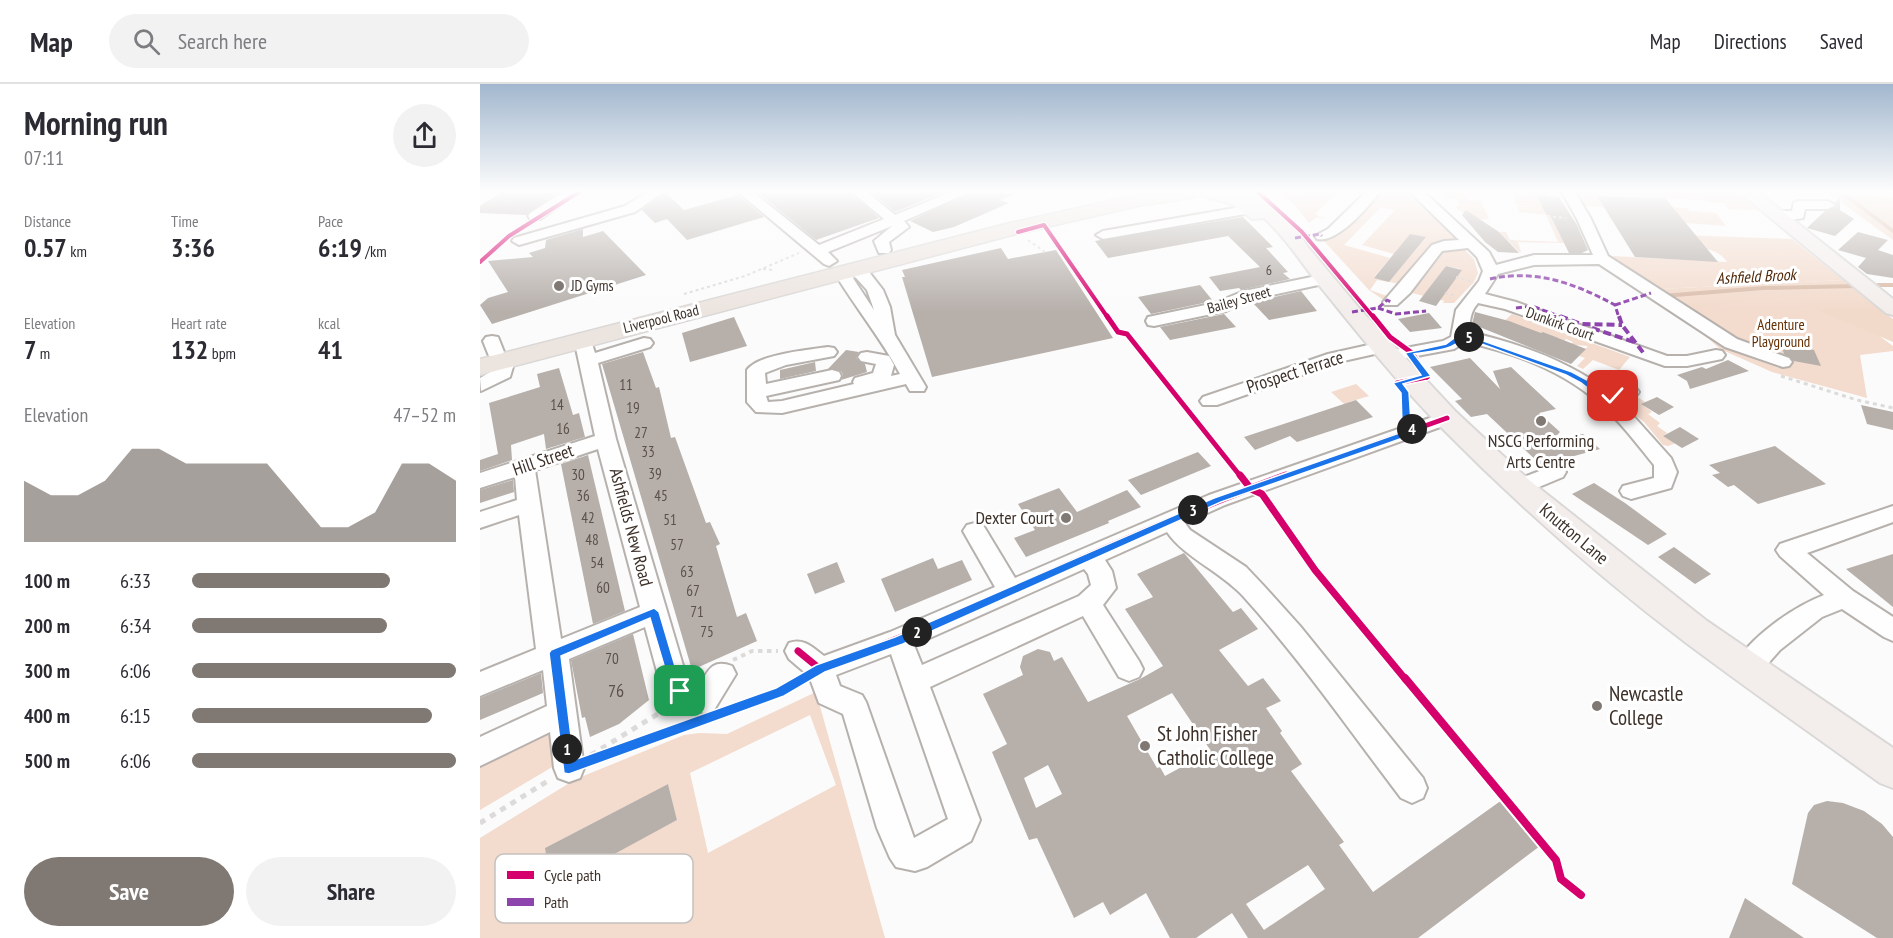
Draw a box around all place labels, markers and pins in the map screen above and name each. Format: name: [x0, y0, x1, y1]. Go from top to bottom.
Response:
place label: JD Gyms: [570, 276, 614, 295]
marker: JD Gyms: [552, 279, 566, 293]
pin: 5: [1454, 322, 1484, 352]
pin: [1587, 370, 1638, 421]
pin: 4: [1397, 414, 1427, 444]
marker: NSCG Performing Arts Centre: [1534, 414, 1548, 428]
place label: NSCG Performing Arts Centre: [1488, 429, 1594, 473]
pin: 3: [1178, 495, 1208, 525]
place label: Dexter Court: [975, 506, 1054, 529]
marker: Dexter Court: [1059, 511, 1073, 525]
pin: 2: [902, 617, 932, 647]
pin: [654, 665, 705, 716]
place label: Newcastle College: [1609, 680, 1683, 731]
marker: Newcastle College: [1590, 699, 1604, 713]
place label: St John Fisher Catholic College: [1157, 720, 1274, 771]
pin: 1: [552, 734, 582, 764]
marker: St John Fisher Catholic College: [1138, 739, 1152, 753]

